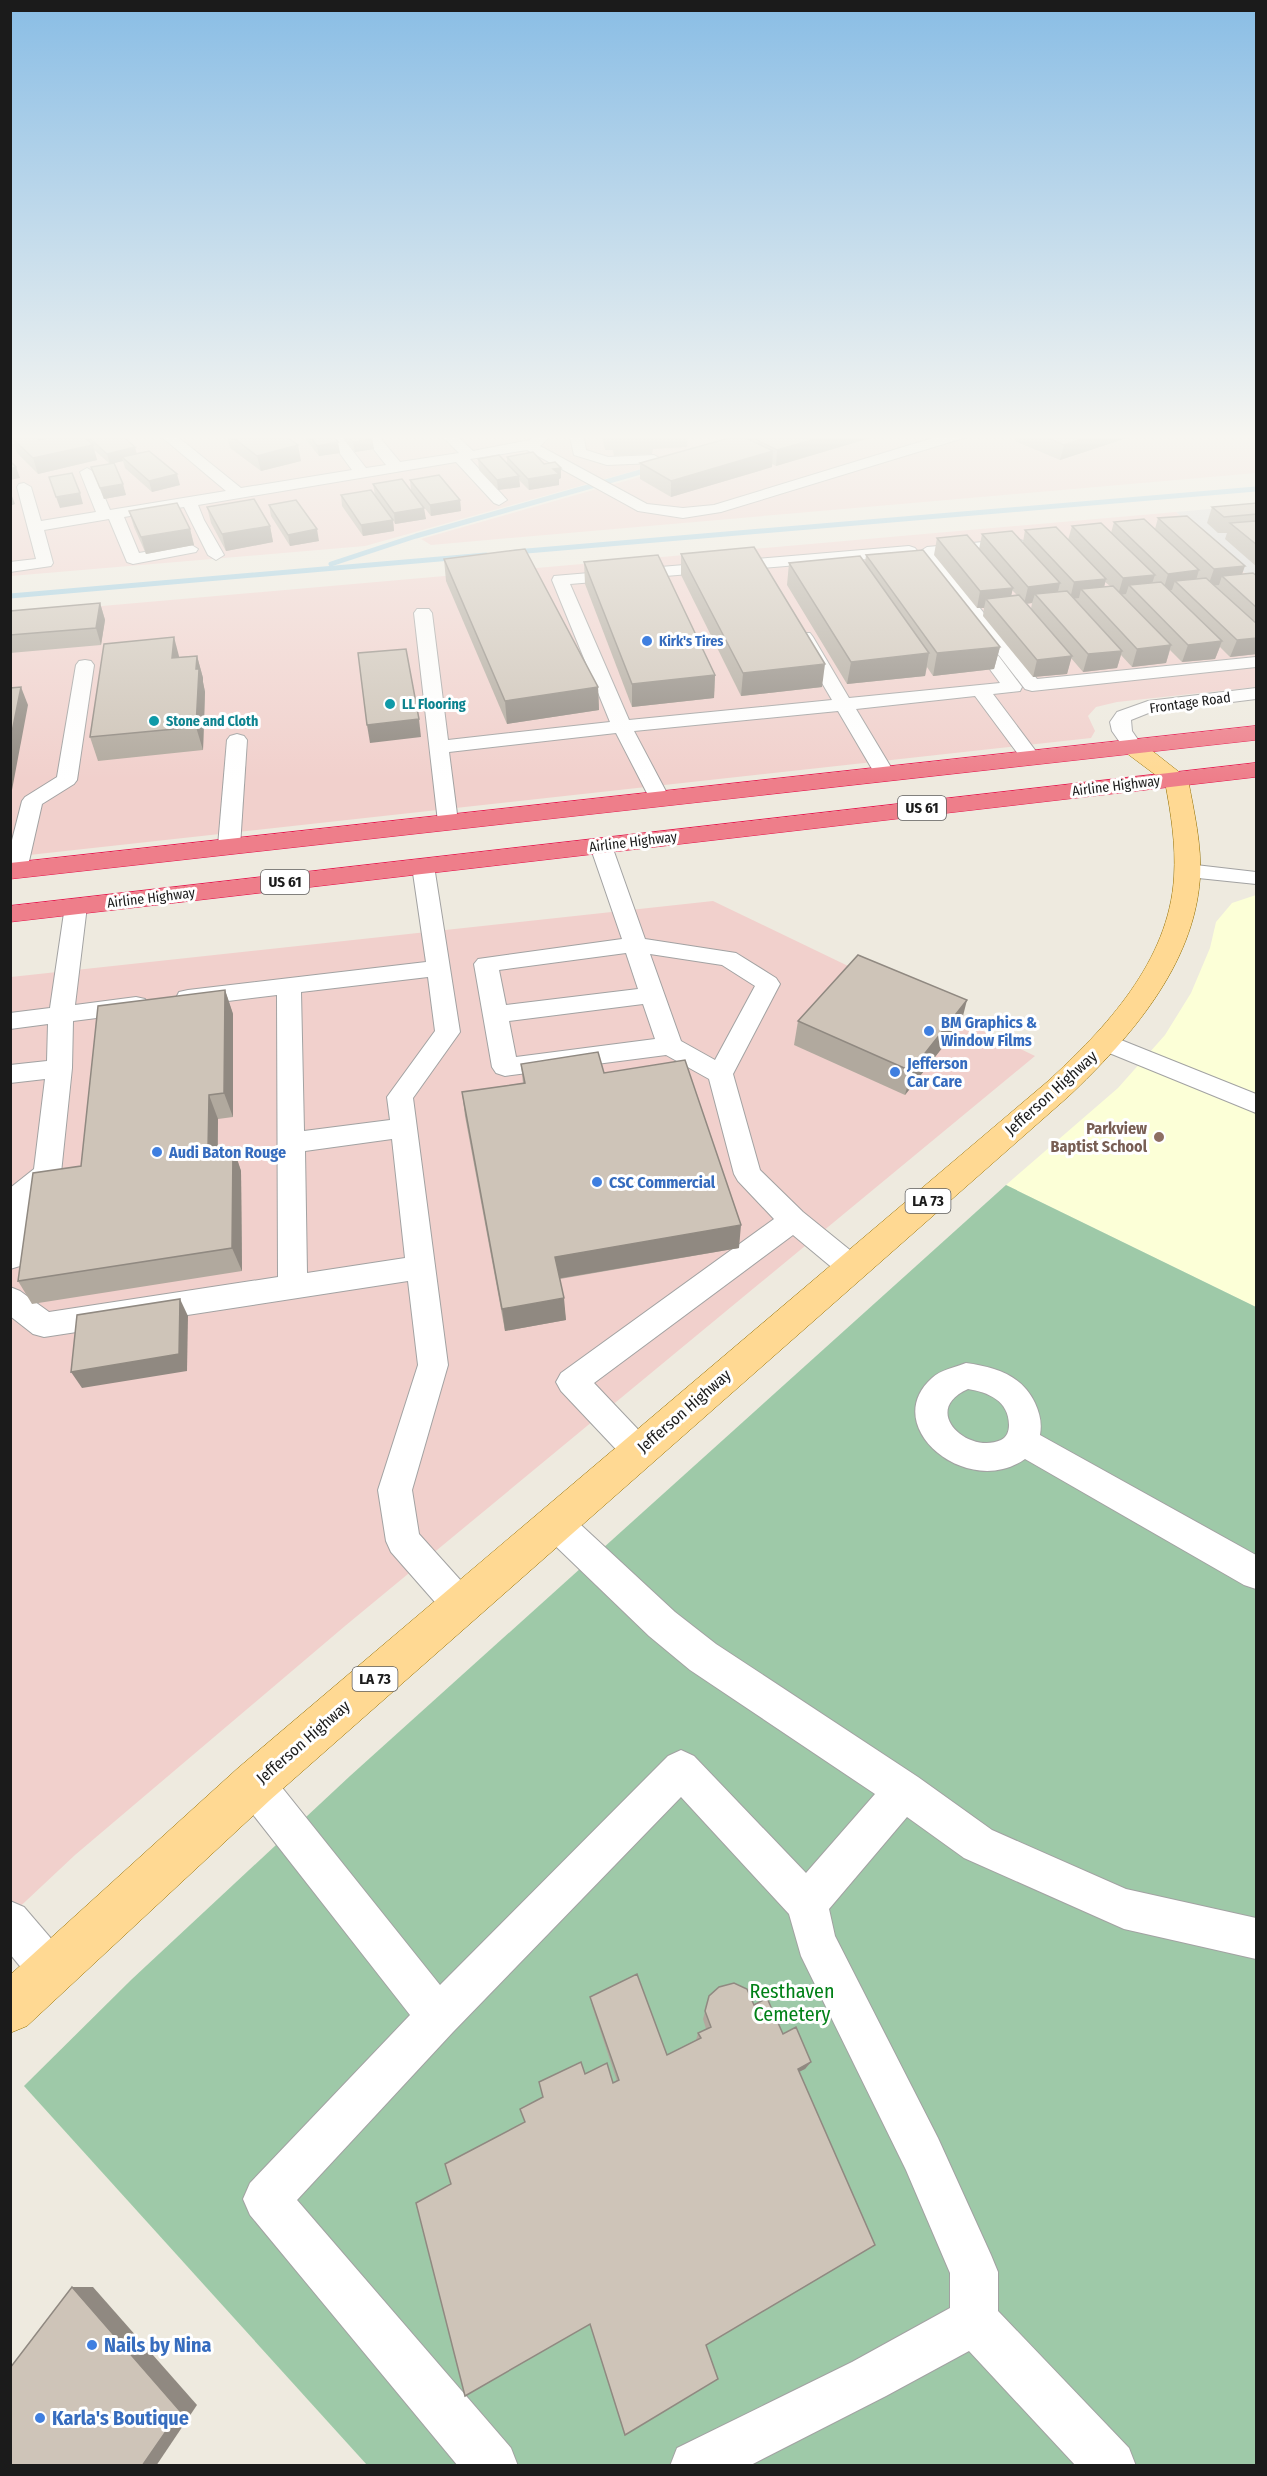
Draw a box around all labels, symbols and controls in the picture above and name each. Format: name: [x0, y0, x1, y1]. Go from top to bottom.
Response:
place label: Kirk's Tires: [659, 633, 724, 650]
marker: Kirk's Tires: [640, 634, 654, 648]
street label: Frontage Road: [1148, 689, 1232, 717]
place label: LL Flooring: [402, 696, 466, 713]
marker: LL Flooring: [383, 697, 397, 711]
place label: Stone and Cloth: [166, 713, 258, 730]
marker: Stone and Cloth: [147, 714, 161, 728]
street label: Airline Highway: [1071, 772, 1162, 800]
road number: US 61: [898, 796, 946, 820]
street label: Airline Highway: [588, 828, 679, 856]
road number: US 61: [261, 870, 309, 894]
street label: Airline Highway: [106, 884, 197, 912]
place label: BM Graphics & Window Films: [941, 1013, 1037, 1050]
marker: BM Graphics & Window Films: [922, 1024, 936, 1038]
street label: Jefferson Highway: [1001, 1046, 1102, 1139]
place label: Jefferson Car Care: [906, 1054, 968, 1091]
marker: Jefferson Car Care: [888, 1065, 902, 1079]
place label: Parkview Baptist School: [1051, 1119, 1148, 1156]
marker: Parkview Baptist School: [1152, 1130, 1166, 1144]
place label: Audi Baton Rouge: [168, 1143, 286, 1162]
marker: Audi Baton Rouge: [150, 1145, 164, 1159]
place label: CSC Commercial: [609, 1173, 716, 1192]
marker: CSC Commercial: [590, 1175, 604, 1189]
road number: LA 73: [906, 1189, 950, 1213]
street label: Jefferson Highway: [634, 1365, 735, 1457]
road number: LA 73: [352, 1667, 398, 1691]
street label: Jefferson Highway: [253, 1696, 354, 1788]
park label: Resthaven Cemetery: [750, 1979, 834, 2026]
place label: Nails by Nina: [104, 2333, 211, 2357]
marker: Nails by Nina: [85, 2338, 99, 2352]
place label: Karla's Boutique: [52, 2406, 189, 2430]
marker: Karla's Boutique: [33, 2411, 47, 2425]

